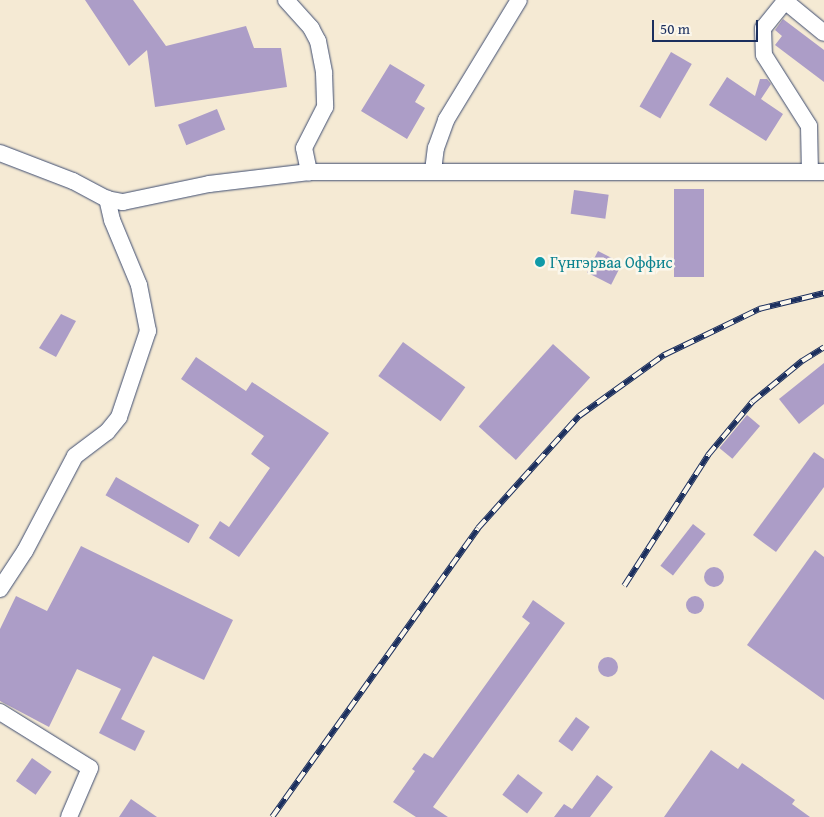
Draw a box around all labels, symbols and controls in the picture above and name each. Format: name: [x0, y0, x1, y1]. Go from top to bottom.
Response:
scale bar: [654, 10, 760, 42]
text: 50 m: [660, 18, 690, 39]
place label: Гүнгэрваа Оффис: [550, 252, 673, 272]
marker: Гүнгэрваа Оффис: [534, 256, 546, 268]

